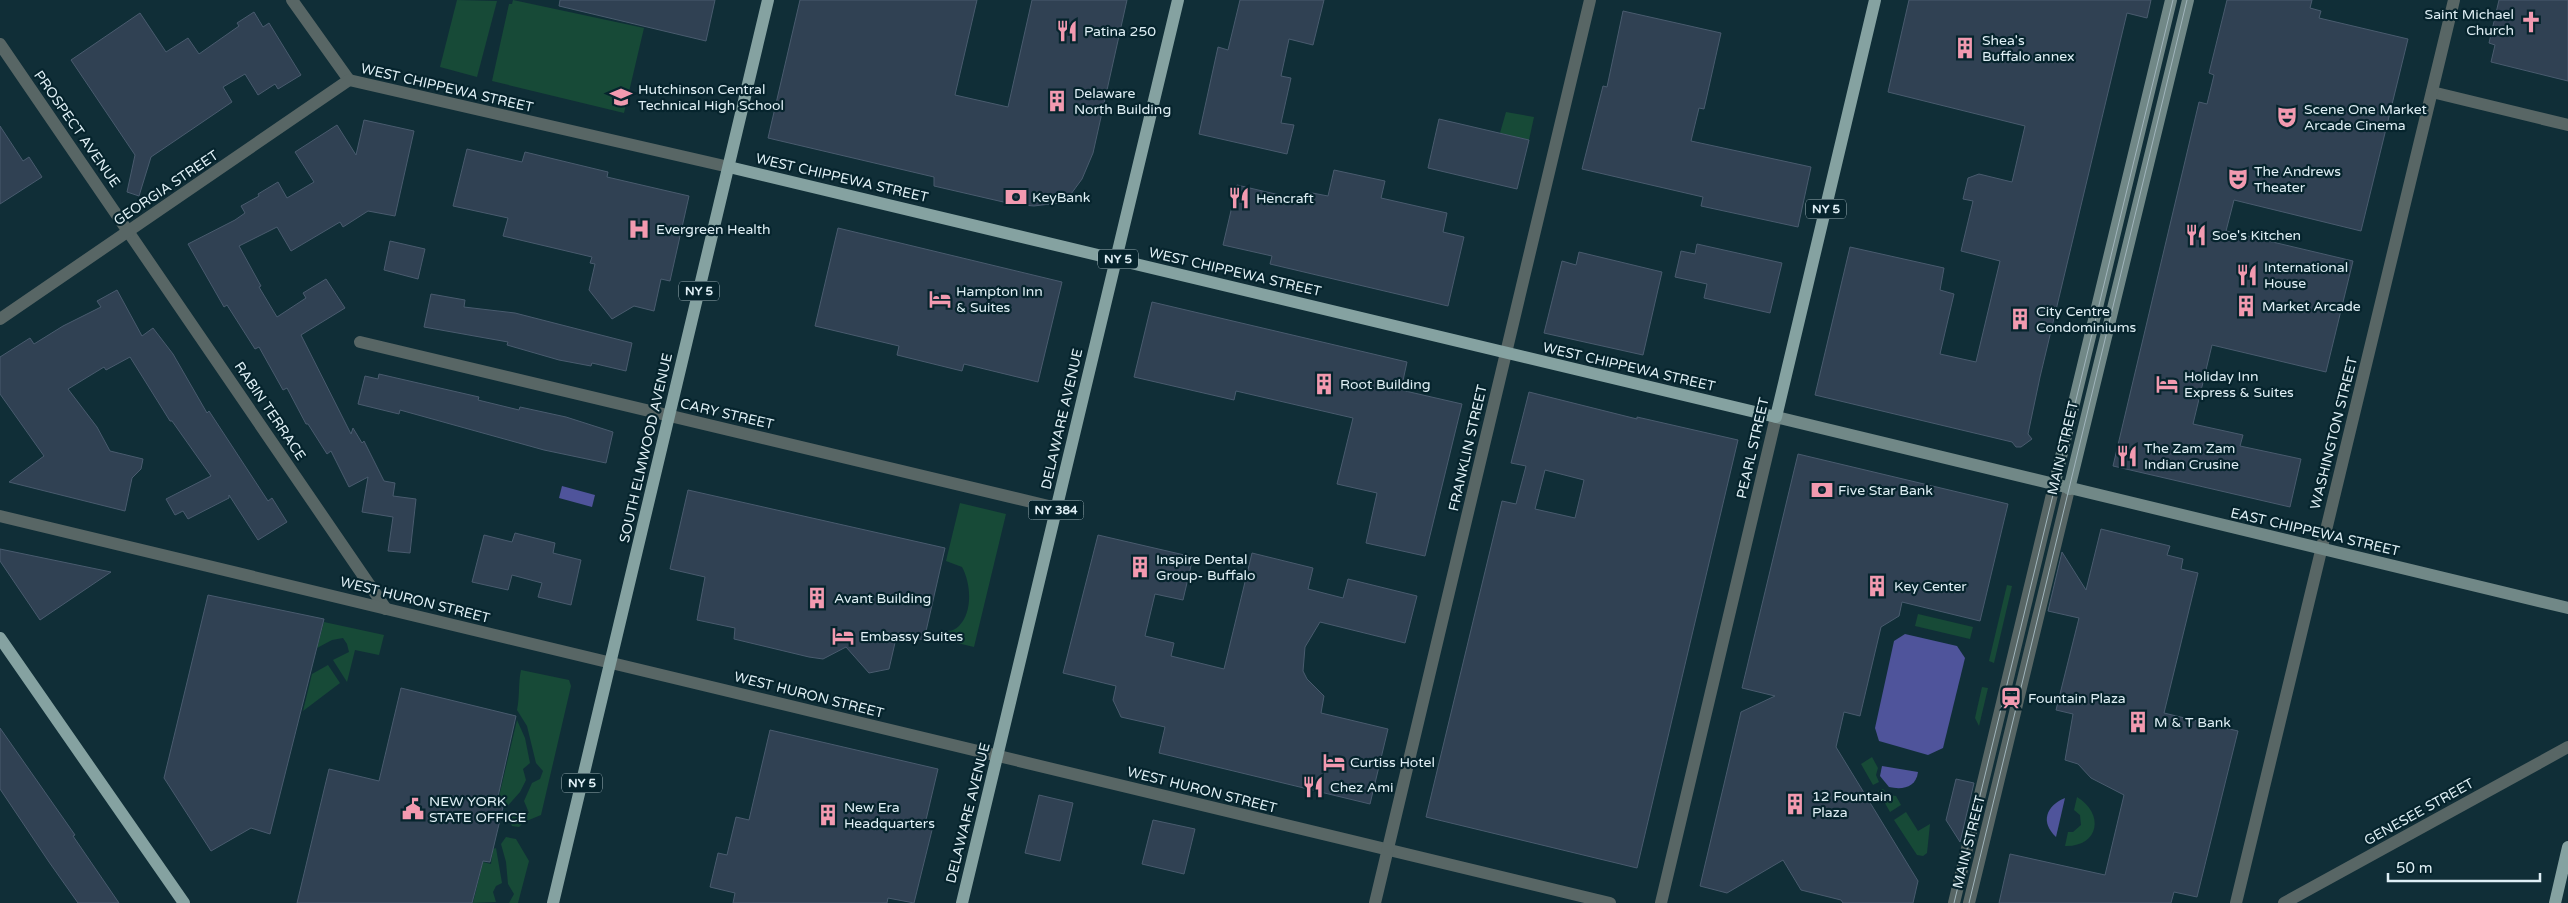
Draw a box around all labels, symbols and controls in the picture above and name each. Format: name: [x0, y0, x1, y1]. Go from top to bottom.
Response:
place label: Saint Michael Church: [2425, 6, 2514, 39]
church icon: Saint Michael Church: [2518, 9, 2544, 35]
restaurant icon: Patina 250: [1054, 18, 1080, 44]
place label: Patina 250: [1084, 23, 1156, 40]
place label: Shea's Buffalo annex: [1982, 32, 2075, 65]
building icon: Shea's Buffalo annex: [1952, 35, 1978, 61]
street label: WEST CHIPPEWA STREET: [359, 60, 535, 116]
street label: PROSPECT AVENUE: [30, 67, 124, 191]
place label: Hutchinson Central Technical High School: [638, 81, 784, 114]
school or university icon: Hutchinson Central Technical High School: [608, 84, 634, 110]
place label: Delaware North Building: [1074, 85, 1171, 118]
building icon: Delaware North Building: [1044, 88, 1070, 114]
place label: Scene One Market Arcade Cinema: [2304, 101, 2428, 134]
theatre icon: Scene One Market Arcade Cinema: [2274, 104, 2300, 130]
street label: GEORGIA STREET: [110, 146, 222, 229]
street label: WEST CHIPPEWA STREET: [754, 150, 930, 206]
place label: The Andrews Theater: [2254, 163, 2341, 196]
theatre icon: The Andrews Theater: [2225, 166, 2251, 192]
bank icon: KeyBank: [1003, 184, 1029, 210]
restaurant icon: Hencraft: [1226, 185, 1252, 211]
place label: KeyBank: [1032, 189, 1091, 206]
place label: Hencraft: [1256, 190, 1315, 207]
road number: NY 5: [1806, 200, 1846, 218]
hospital icon: Evergreen Health: [626, 216, 652, 242]
place label: Evergreen Health: [656, 221, 771, 238]
restaurant icon: Soe's Kitchen: [2183, 222, 2209, 248]
place label: Soe's Kitchen: [2212, 227, 2301, 244]
street label: WEST CHIPPEWA STREET: [1147, 244, 1323, 300]
road number: NY 5: [1098, 250, 1138, 268]
place label: International House: [2264, 259, 2348, 292]
restaurant icon: International House: [2234, 262, 2260, 288]
road number: NY 5: [679, 282, 719, 300]
place label: Hampton Inn & Suites: [956, 283, 1043, 316]
hotel icon: Hampton Inn & Suites: [927, 286, 953, 312]
building icon: Market Arcade: [2233, 293, 2259, 319]
place label: Market Arcade: [2262, 298, 2361, 315]
place label: City Centre Condominiums: [2036, 303, 2137, 336]
building icon: City Centre Condominiums: [2007, 306, 2033, 332]
street label: WEST CHIPPEWA STREET: [1541, 339, 1717, 395]
street label: DELAWARE AVENUE: [1038, 347, 1087, 491]
street label: SOUTH ELMWOOD AVENUE: [616, 351, 676, 545]
street label: WASHINGTON STREET: [2307, 354, 2361, 511]
street label: RABIN TERRACE: [231, 358, 309, 464]
place label: Holiday Inn Express & Suites: [2184, 368, 2294, 401]
building icon: Root Building: [1311, 371, 1337, 397]
hotel icon: Holiday Inn Express & Suites: [2154, 371, 2180, 397]
place label: Root Building: [1340, 376, 1431, 393]
street label: FRANKLIN STREET: [1445, 383, 1491, 513]
street label: CARY STREET: [678, 395, 776, 433]
street label: PEARL STREET: [1733, 395, 1773, 500]
street label: MAIN STREET: [2044, 399, 2082, 497]
place label: The Zam Zam Indian Crusine: [2144, 440, 2239, 473]
restaurant icon: The Zam Zam Indian Crusine: [2114, 443, 2140, 469]
bank icon: Five Star Bank: [1809, 477, 1835, 503]
place label: Five Star Bank: [1838, 482, 1933, 499]
road number: NY 384: [1028, 500, 1084, 520]
street label: EAST CHIPPEWA STREET: [2229, 504, 2402, 560]
place label: Inspire Dental Group- Buffalo: [1156, 551, 1256, 584]
building icon: Inspire Dental Group- Buffalo: [1127, 554, 1153, 580]
street label: WEST HURON STREET: [338, 573, 492, 627]
building icon: Key Center: [1864, 573, 1890, 599]
place label: Key Center: [1894, 578, 1967, 595]
building icon: Avant Building: [804, 585, 830, 611]
place label: Avant Building: [834, 590, 931, 607]
hotel icon: Embassy Suites: [830, 623, 856, 649]
place label: Embassy Suites: [860, 628, 964, 645]
street label: WEST HURON STREET: [732, 668, 886, 722]
station icon: Fountain Plaza: [1998, 685, 2024, 711]
place label: Fountain Plaza: [2028, 690, 2126, 707]
building icon: M & T Bank: [2125, 709, 2151, 735]
place label: M & T Bank: [2154, 714, 2231, 731]
street label: DELAWARE AVENUE: [942, 741, 994, 885]
hotel icon: Curtiss Hotel: [1321, 749, 1347, 775]
place label: Curtiss Hotel: [1350, 754, 1435, 771]
street label: WEST HURON STREET: [1125, 763, 1279, 817]
road number: NY 5: [562, 774, 602, 792]
restaurant icon: Chez Ami: [1300, 774, 1326, 800]
street label: GENESEE STREET: [2361, 775, 2477, 849]
place label: Chez Ami: [1330, 779, 1394, 796]
place label: 12 Fountain Plaza: [1812, 788, 1892, 821]
building icon: 12 Fountain Plaza: [1782, 791, 1808, 817]
place label: NEW YORK STATE OFFICE: [429, 793, 527, 826]
street label: MAIN STREET: [1949, 793, 1989, 891]
public building icon: NEW YORK STATE OFFICE: [400, 796, 426, 822]
place label: New Era Headquarters: [844, 799, 935, 832]
building icon: New Era Headquarters: [815, 802, 841, 828]
scale bar: [2388, 850, 2540, 882]
text: 50 m: [2396, 859, 2433, 877]

